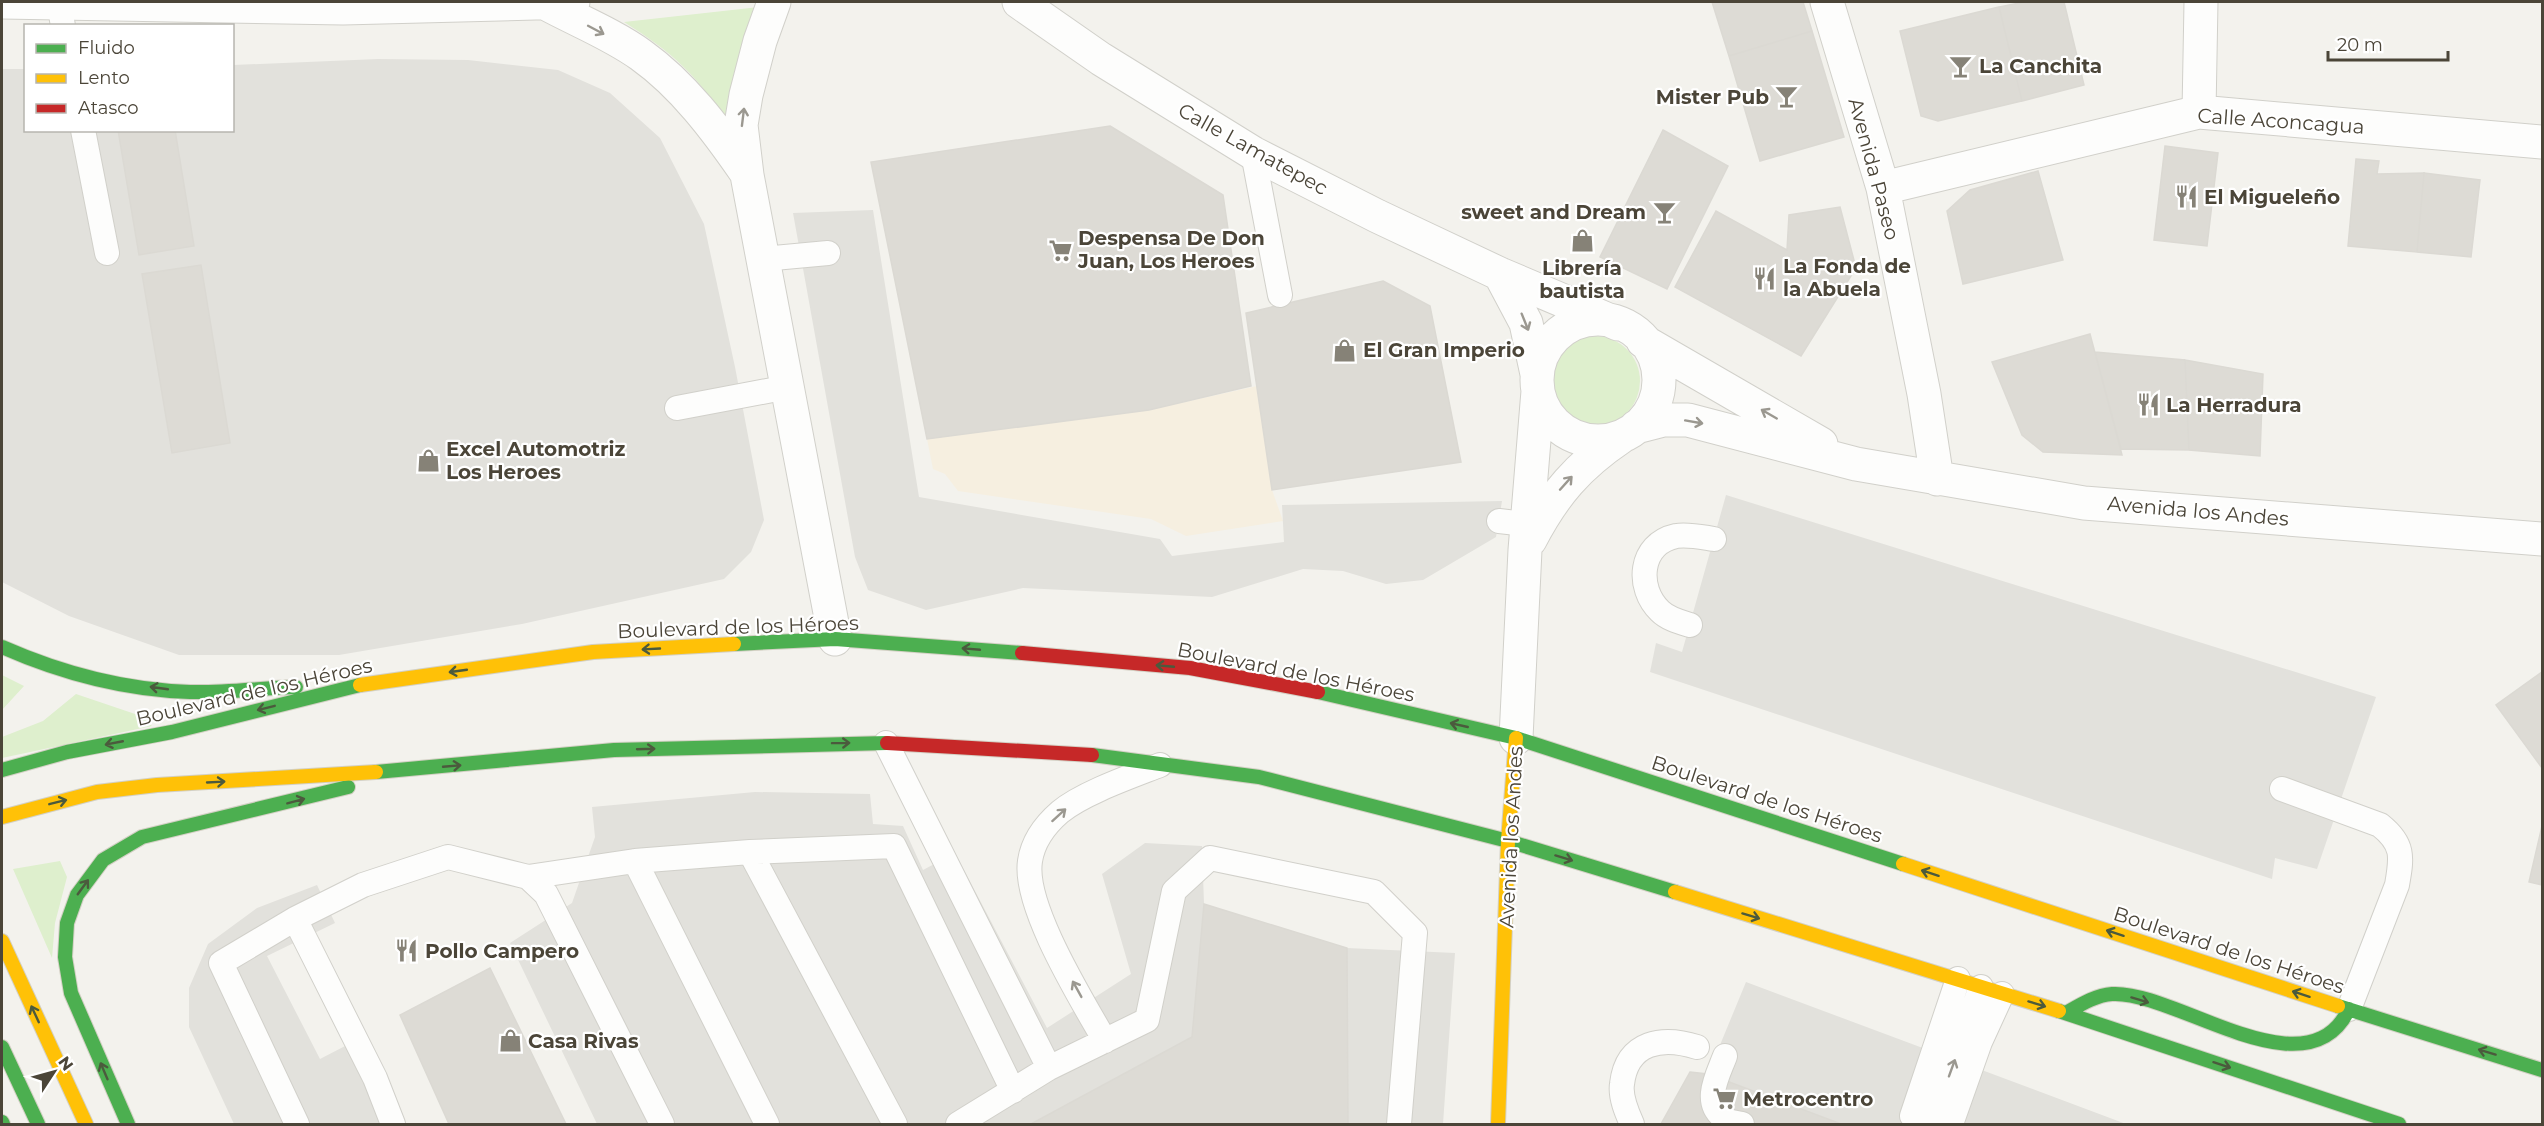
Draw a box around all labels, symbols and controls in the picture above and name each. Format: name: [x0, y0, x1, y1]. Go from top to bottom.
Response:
legend: [24, 24, 234, 132]
scale bar: [2328, 24, 2448, 62]
one-way arrow: [587, 25, 605, 36]
text: 20 m: [2337, 34, 2383, 56]
text: Fluido: [78, 37, 135, 59]
bar icon: La Canchita: [1948, 53, 1974, 79]
place label: La Canchita: [1979, 54, 2102, 78]
text: Lento: [78, 67, 130, 89]
bar icon: Mister Pub: [1774, 84, 1800, 110]
place label: Mister Pub: [1656, 85, 1769, 109]
street label: Avenida Paseo: [1843, 95, 1905, 243]
text: Atasco: [78, 97, 138, 119]
street label: Calle Lamatepec: [1174, 98, 1332, 200]
street label: Calle Aconcagua: [2197, 103, 2365, 139]
one-way arrow: [737, 108, 748, 127]
restaurant icon: El Migueleño: [2173, 184, 2199, 210]
place label: El Migueleño: [2204, 185, 2340, 209]
bar icon: sweet and Dream: [1651, 199, 1677, 225]
place label: sweet and Dream: [1461, 200, 1646, 224]
place label: Despensa De Don Juan, Los Heroes: [1077, 226, 1265, 273]
shop icon: Librería bautista: [1569, 228, 1595, 254]
supermarket icon: Despensa De Don Juan, Los Heroes: [1047, 237, 1073, 263]
place label: La Fonda de la Abuela: [1783, 254, 1911, 301]
place label: Librería bautista: [1539, 256, 1625, 303]
restaurant icon: La Fonda de la Abuela: [1752, 265, 1778, 291]
one-way arrow: [1520, 312, 1531, 330]
shop icon: El Gran Imperio: [1332, 337, 1358, 363]
place label: El Gran Imperio: [1363, 338, 1525, 362]
restaurant icon: La Herradura: [2135, 392, 2161, 418]
place label: La Herradura: [2166, 393, 2302, 417]
one-way arrow: [1761, 408, 1778, 420]
one-way arrow: [1684, 417, 1703, 428]
place label: Excel Automotriz Los Heroes: [446, 437, 626, 484]
shop icon: Excel Automotriz Los Heroes: [415, 448, 441, 474]
one-way arrow: [1559, 476, 1573, 491]
street label: Avenida los Andes: [2106, 491, 2290, 531]
street label: Boulevard de los Héroes: [617, 611, 859, 643]
street label: Boulevard de los Héroes: [1175, 637, 1417, 707]
one-way arrow: [962, 643, 982, 654]
one-way arrow: [642, 644, 662, 655]
street label: Boulevard de los Héroes: [134, 653, 375, 731]
one-way arrow: [1156, 660, 1176, 671]
one-way arrow: [448, 666, 468, 677]
one-way arrow: [149, 683, 169, 694]
one-way arrow: [257, 703, 276, 715]
one-way arrow: [1450, 718, 1469, 730]
one-way arrow: [105, 738, 124, 749]
one-way arrow: [831, 738, 851, 749]
one-way arrow: [636, 744, 656, 755]
street label: Avenida los Andes: [1494, 745, 1528, 929]
street label: Boulevard de los Héroes: [1648, 750, 1886, 848]
one-way arrow: [442, 760, 462, 771]
one-way arrow: [205, 776, 225, 787]
one-way arrow: [48, 795, 67, 807]
one-way arrow: [286, 795, 305, 807]
one-way arrow: [1051, 808, 1066, 822]
one-way arrow: [1554, 853, 1573, 864]
one-way arrow: [1921, 866, 1940, 877]
one-way arrow: [77, 880, 89, 896]
street label: Boulevard de los Héroes: [2110, 901, 2348, 999]
one-way arrow: [1741, 911, 1760, 922]
one-way arrow: [2106, 927, 2125, 938]
restaurant icon: Pollo Campero: [394, 938, 420, 964]
place label: Pollo Campero: [425, 939, 579, 963]
one-way arrow: [1071, 981, 1082, 999]
one-way arrow: [2292, 987, 2311, 998]
one-way arrow: [2130, 995, 2149, 1006]
one-way arrow: [2027, 999, 2046, 1010]
one-way arrow: [29, 1006, 41, 1024]
shop icon: Casa Rivas: [497, 1028, 523, 1054]
place label: Casa Rivas: [528, 1029, 639, 1053]
north arrow: [24, 1042, 84, 1102]
one-way arrow: [2478, 1046, 2497, 1057]
text: N: [54, 1053, 77, 1074]
one-way arrow: [1947, 1059, 1958, 1078]
one-way arrow: [2212, 1061, 2231, 1072]
one-way arrow: [98, 1062, 109, 1081]
supermarket icon: Metrocentro: [1712, 1086, 1738, 1112]
place label: Metrocentro: [1743, 1087, 1873, 1111]

